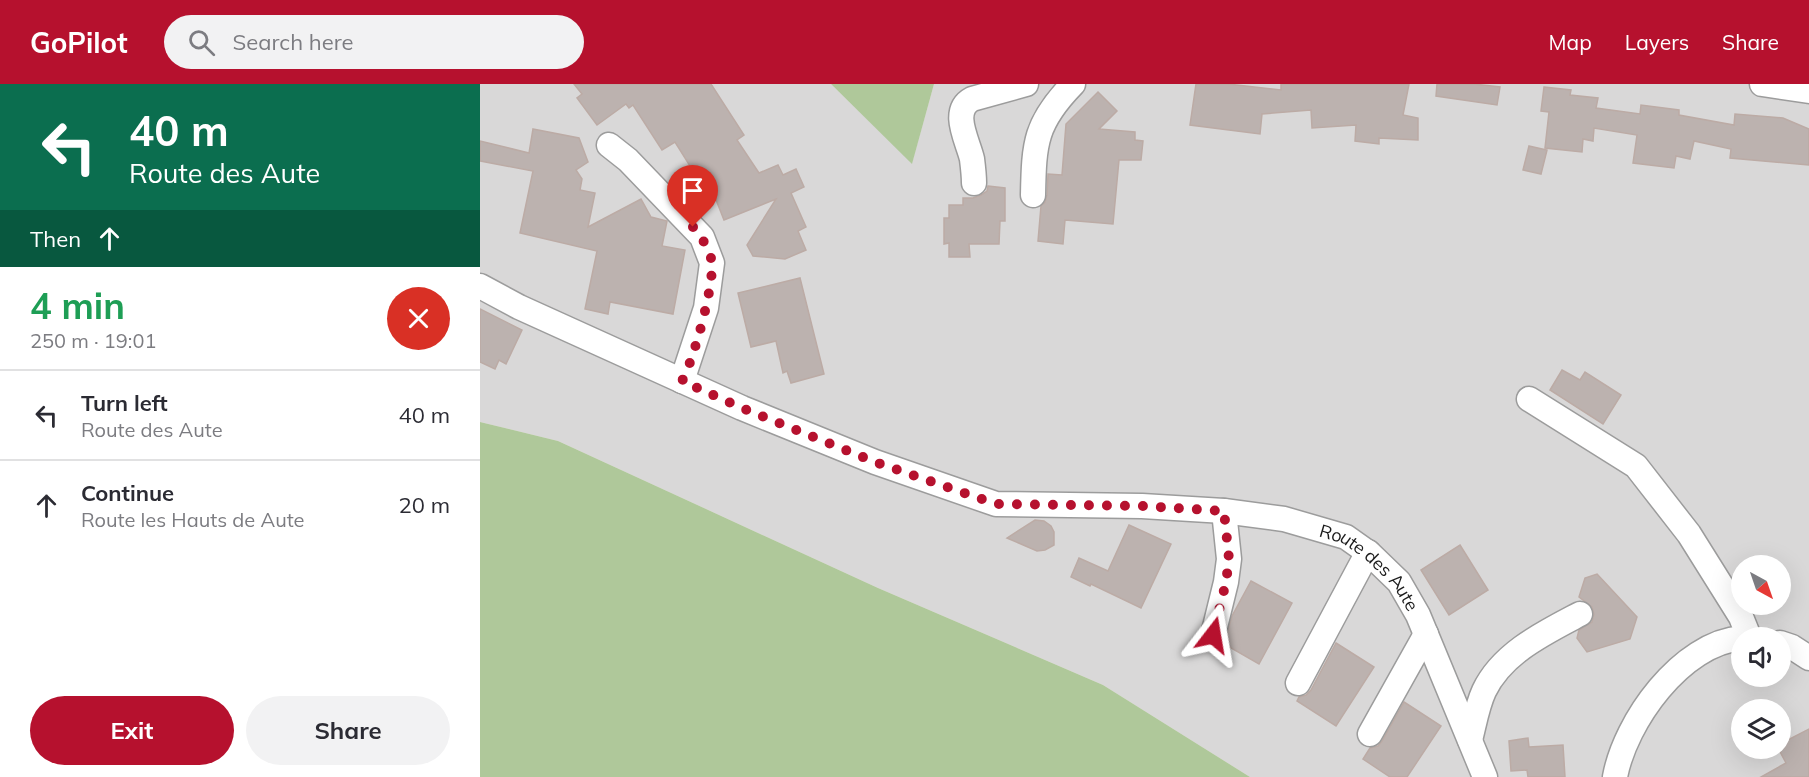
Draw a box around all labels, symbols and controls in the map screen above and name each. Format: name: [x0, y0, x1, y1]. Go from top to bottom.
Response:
search box: [164, 15, 584, 69]
text: GoPilot: [30, 25, 128, 60]
icon: search: [185, 26, 218, 59]
text: Search here: [233, 28, 354, 56]
text: Map: [1549, 29, 1592, 55]
text: Layers: [1625, 29, 1689, 55]
text: Share: [1722, 29, 1779, 55]
text: 40 m: [129, 104, 229, 157]
icon: left: [30, 108, 108, 186]
text: Route des Aute: [129, 156, 320, 190]
pin: [667, 165, 718, 227]
icon: arrive: [676, 174, 709, 207]
icon: ahead: [93, 222, 126, 255]
text: Then: [30, 225, 81, 253]
text: 4 min: [30, 283, 125, 328]
button: close: [387, 287, 450, 350]
text: 250 m · 19:01: [30, 328, 156, 353]
text: Turn left: [81, 389, 168, 417]
icon: left: [30, 399, 63, 432]
text: 40 m: [399, 401, 450, 429]
text: Route des Aute: [81, 417, 223, 442]
text: Continue: [81, 479, 174, 507]
icon: ahead: [30, 489, 63, 522]
text: 20 m: [399, 491, 450, 519]
text: Route les Hauts de Aute: [81, 507, 304, 532]
street label: Route des Aute: [1317, 518, 1424, 615]
north arrow: [1731, 555, 1791, 615]
map controls: [1731, 555, 1791, 759]
position arrow: [1181, 603, 1245, 667]
button: sound: [1731, 627, 1791, 687]
button: Exit: [30, 696, 234, 765]
button: Share: [246, 696, 450, 765]
button: layers: [1731, 699, 1791, 759]

